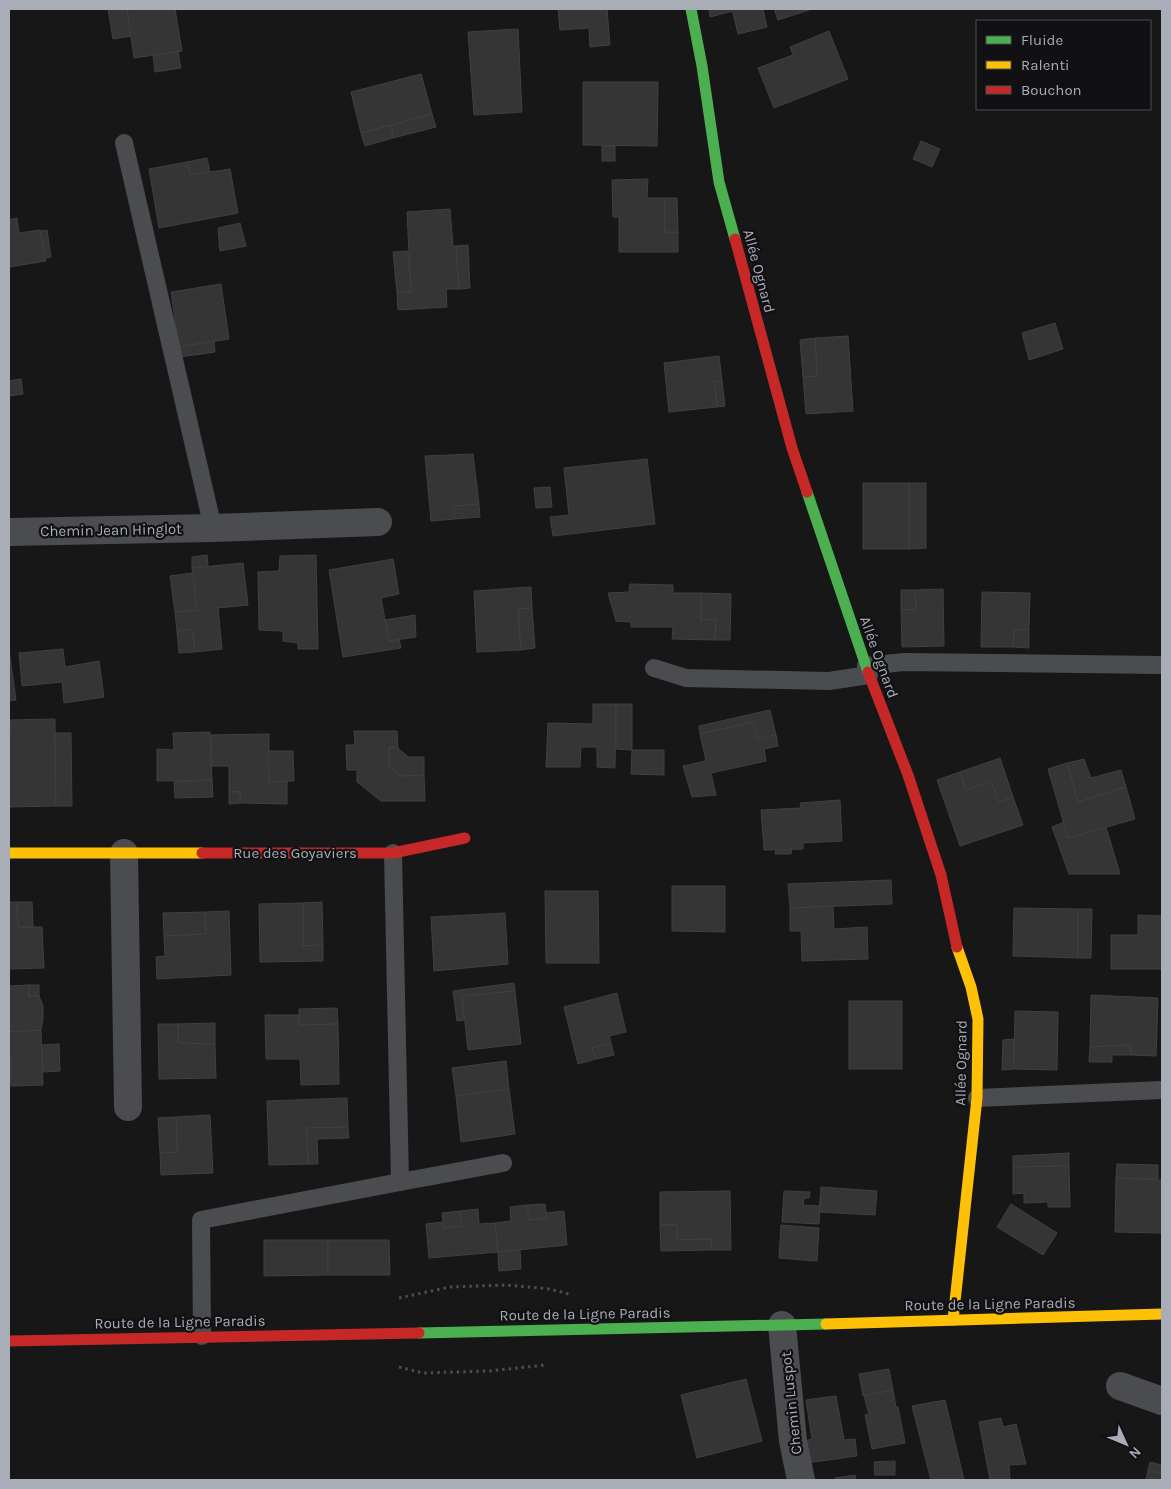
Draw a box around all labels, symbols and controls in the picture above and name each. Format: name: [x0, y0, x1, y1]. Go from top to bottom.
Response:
legend: [976, 20, 1151, 110]
text: Fluide: [1021, 31, 1063, 49]
text: Ralenti: [1021, 56, 1070, 74]
text: Bouchon: [1021, 81, 1082, 99]
street label: Allée Ognard: [739, 227, 779, 315]
street label: Chemin Jean Hinglot: [40, 520, 182, 540]
street label: Allée Ognard: [856, 614, 902, 700]
street label: Rue des Goyaviers: [233, 844, 357, 862]
street label: Allée Ognard: [951, 1020, 971, 1106]
street label: Route de la Ligne Paradis: [904, 1294, 1076, 1314]
street label: Route de la Ligne Paradis: [499, 1304, 671, 1324]
street label: Route de la Ligne Paradis: [94, 1312, 266, 1332]
street label: Chemin Luspot: [777, 1350, 805, 1455]
north arrow: [1101, 1419, 1151, 1469]
text: N: [1125, 1443, 1145, 1462]

